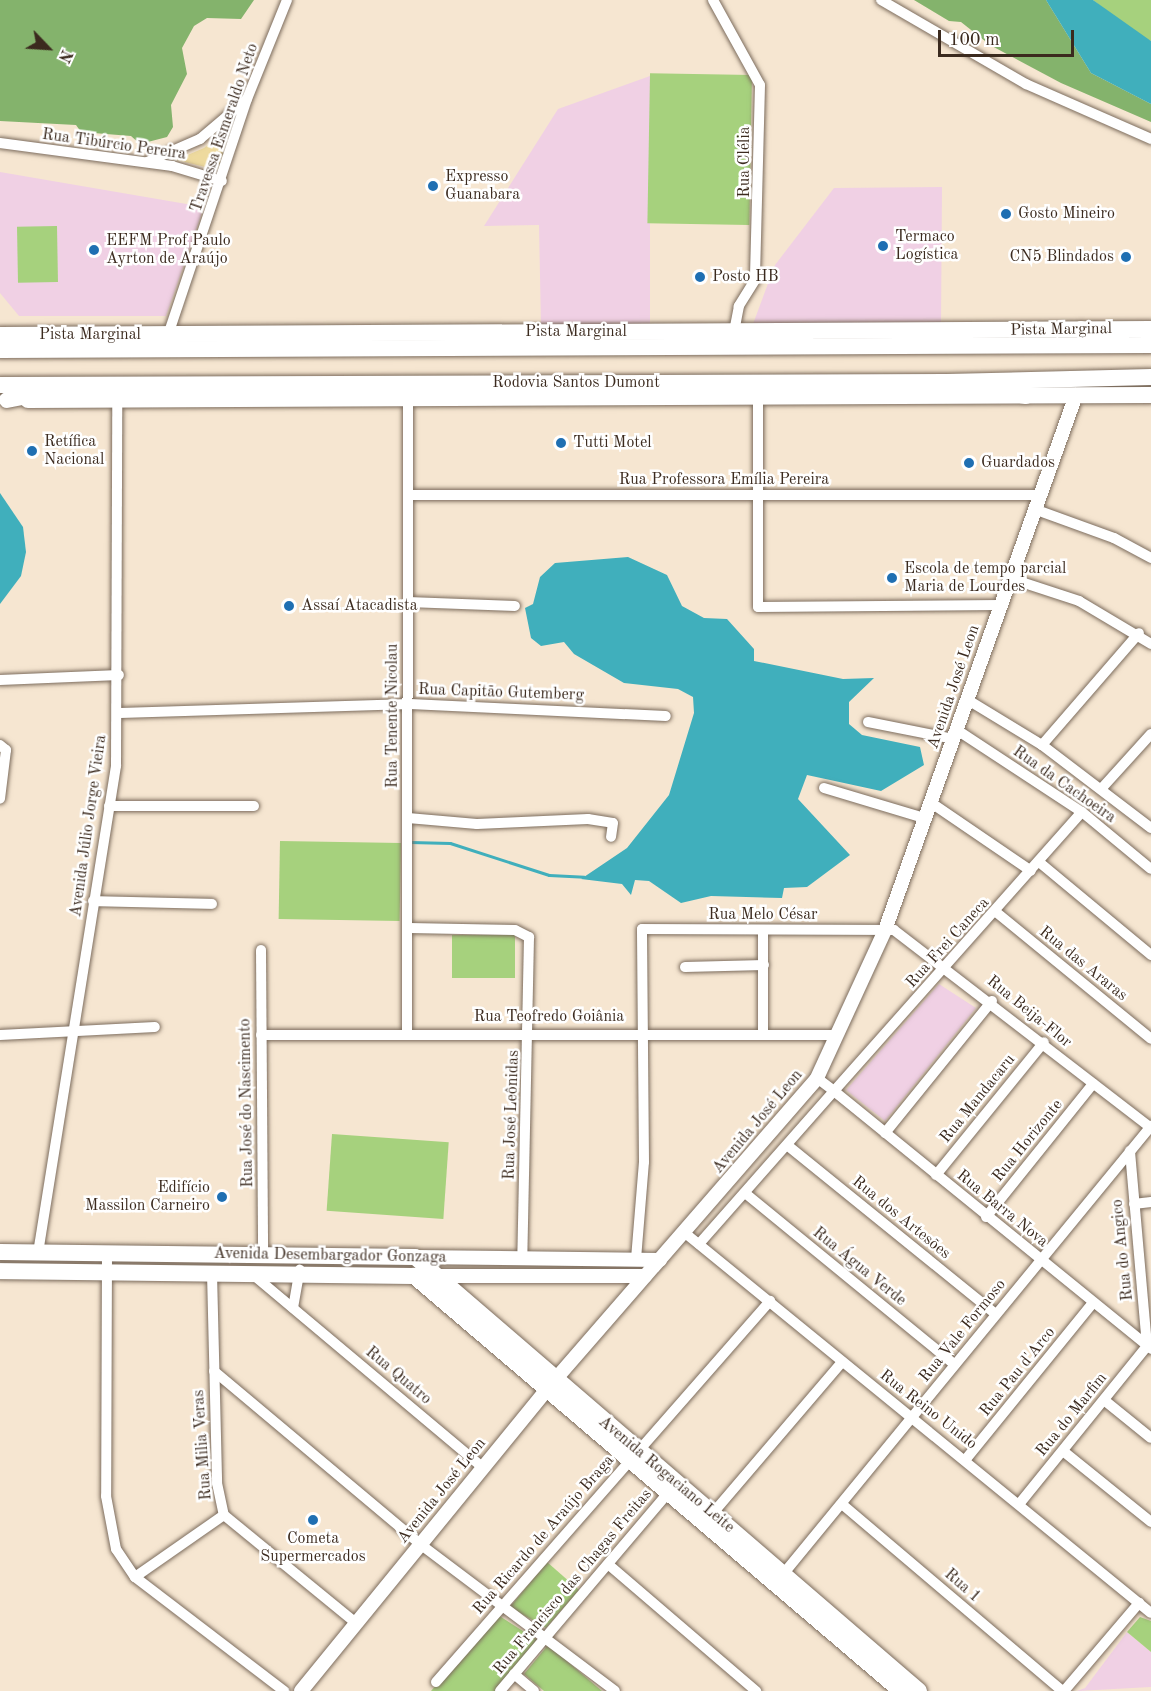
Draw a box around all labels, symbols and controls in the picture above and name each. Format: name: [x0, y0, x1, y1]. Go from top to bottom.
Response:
north arrow: [18, 18, 78, 78]
scale bar: [941, 18, 1078, 56]
text: 100 m: [949, 31, 1000, 49]
street label: Travessa Esmeraldo Neto: [187, 41, 263, 215]
text: N: [54, 47, 74, 65]
street label: Rua Tibúrcio Pereira: [41, 125, 187, 165]
street label: Rua Clélia: [735, 126, 755, 198]
place label: Expresso Guanabara: [445, 167, 520, 205]
marker: Expresso Guanabara: [426, 179, 440, 193]
place label: Gosto Mineiro: [1018, 204, 1115, 224]
marker: Gosto Mineiro: [999, 207, 1013, 221]
place label: Termaco Logística: [895, 227, 958, 265]
place label: EEFM Prof Paulo Ayrton de Araújo: [106, 231, 231, 269]
marker: Termaco Logística: [876, 239, 890, 253]
marker: EEFM Prof Paulo Ayrton de Araújo: [87, 243, 101, 257]
place label: CN5 Blindados: [1009, 247, 1114, 267]
marker: CN5 Blindados: [1119, 250, 1133, 264]
place label: Posto HB: [712, 267, 779, 287]
marker: Posto HB: [693, 270, 707, 284]
street label: Pista Marginal: [1010, 320, 1112, 340]
street label: Pista Marginal: [525, 322, 627, 342]
street label: Pista Marginal: [39, 325, 141, 345]
street label: Rodovia Santos Dumont: [492, 373, 660, 393]
place label: Retífica Nacional: [44, 432, 104, 470]
place label: Tutti Motel: [573, 433, 652, 453]
marker: Tutti Motel: [554, 436, 568, 450]
marker: Retífica Nacional: [25, 444, 39, 458]
place label: Guardados: [981, 453, 1055, 473]
marker: Guardados: [962, 456, 976, 470]
street label: Rua Professora Emília Pereira: [619, 470, 829, 490]
place label: Escola de tempo parcial Maria de Lourdes: [904, 559, 1066, 597]
marker: Escola de tempo parcial Maria de Lourdes: [885, 571, 899, 585]
place label: Assaí Atacadista: [301, 596, 418, 616]
marker: Assaí Atacadista: [282, 599, 296, 613]
street label: Avenida José Leon: [924, 622, 984, 752]
street label: Rua Tenente Nicolau: [383, 644, 403, 788]
street label: Rua Capitão Gutemberg: [418, 681, 584, 705]
street label: Avenida Júlio Jorge Vieira: [67, 734, 111, 918]
street label: Rua da Cachoeira: [1009, 742, 1119, 828]
street label: Rua Frei Caneca: [902, 894, 994, 992]
street label: Rua Melo César: [708, 905, 818, 925]
street label: Rua das Araras: [1035, 923, 1131, 1005]
street label: Rua Beija-Flor: [983, 972, 1075, 1052]
street label: Rua Teofredo Goiânia: [474, 1007, 624, 1027]
street label: Rua José do Nascimento: [236, 1018, 258, 1188]
street label: Rua José Leônidas: [500, 1050, 524, 1180]
street label: Rua Mandacaru: [936, 1051, 1020, 1147]
street label: Avenida José Leon: [709, 1066, 807, 1178]
street label: Rua Horizonte: [989, 1096, 1067, 1186]
street label: Rua Barra Nova: [952, 1166, 1052, 1252]
street label: Rua dos Artesões: [848, 1172, 954, 1264]
place label: Edifício Massilon Carneiro: [85, 1178, 210, 1216]
marker: Edifício Massilon Carneiro: [215, 1190, 229, 1204]
street label: Rua do Angico: [1108, 1198, 1138, 1302]
street label: Rua Água Verde: [808, 1223, 910, 1311]
street label: Avenida Desembargador Gonzaga: [213, 1244, 447, 1268]
street label: Rua Vale Formoso: [916, 1276, 1010, 1386]
street label: Rua Pau d'Arco: [976, 1323, 1060, 1421]
street label: Rua Quatro: [361, 1343, 435, 1409]
street label: Rua Reino Unido: [875, 1366, 981, 1454]
street label: Rua do Marfim: [1032, 1369, 1112, 1461]
street label: Rua Milia Veras: [190, 1389, 216, 1501]
street label: Avenida Rogaciano Leite: [594, 1413, 738, 1537]
street label: Avenida José Leon: [394, 1434, 490, 1548]
street label: Rua Ricardo de Araújo Braga: [469, 1451, 619, 1619]
street label: Rua Francisco das Chagas Freitas: [490, 1485, 656, 1679]
marker: Cometa Supermercados: [306, 1513, 320, 1527]
place label: Cometa Supermercados: [260, 1529, 366, 1567]
street label: Rua 1: [940, 1565, 984, 1607]

